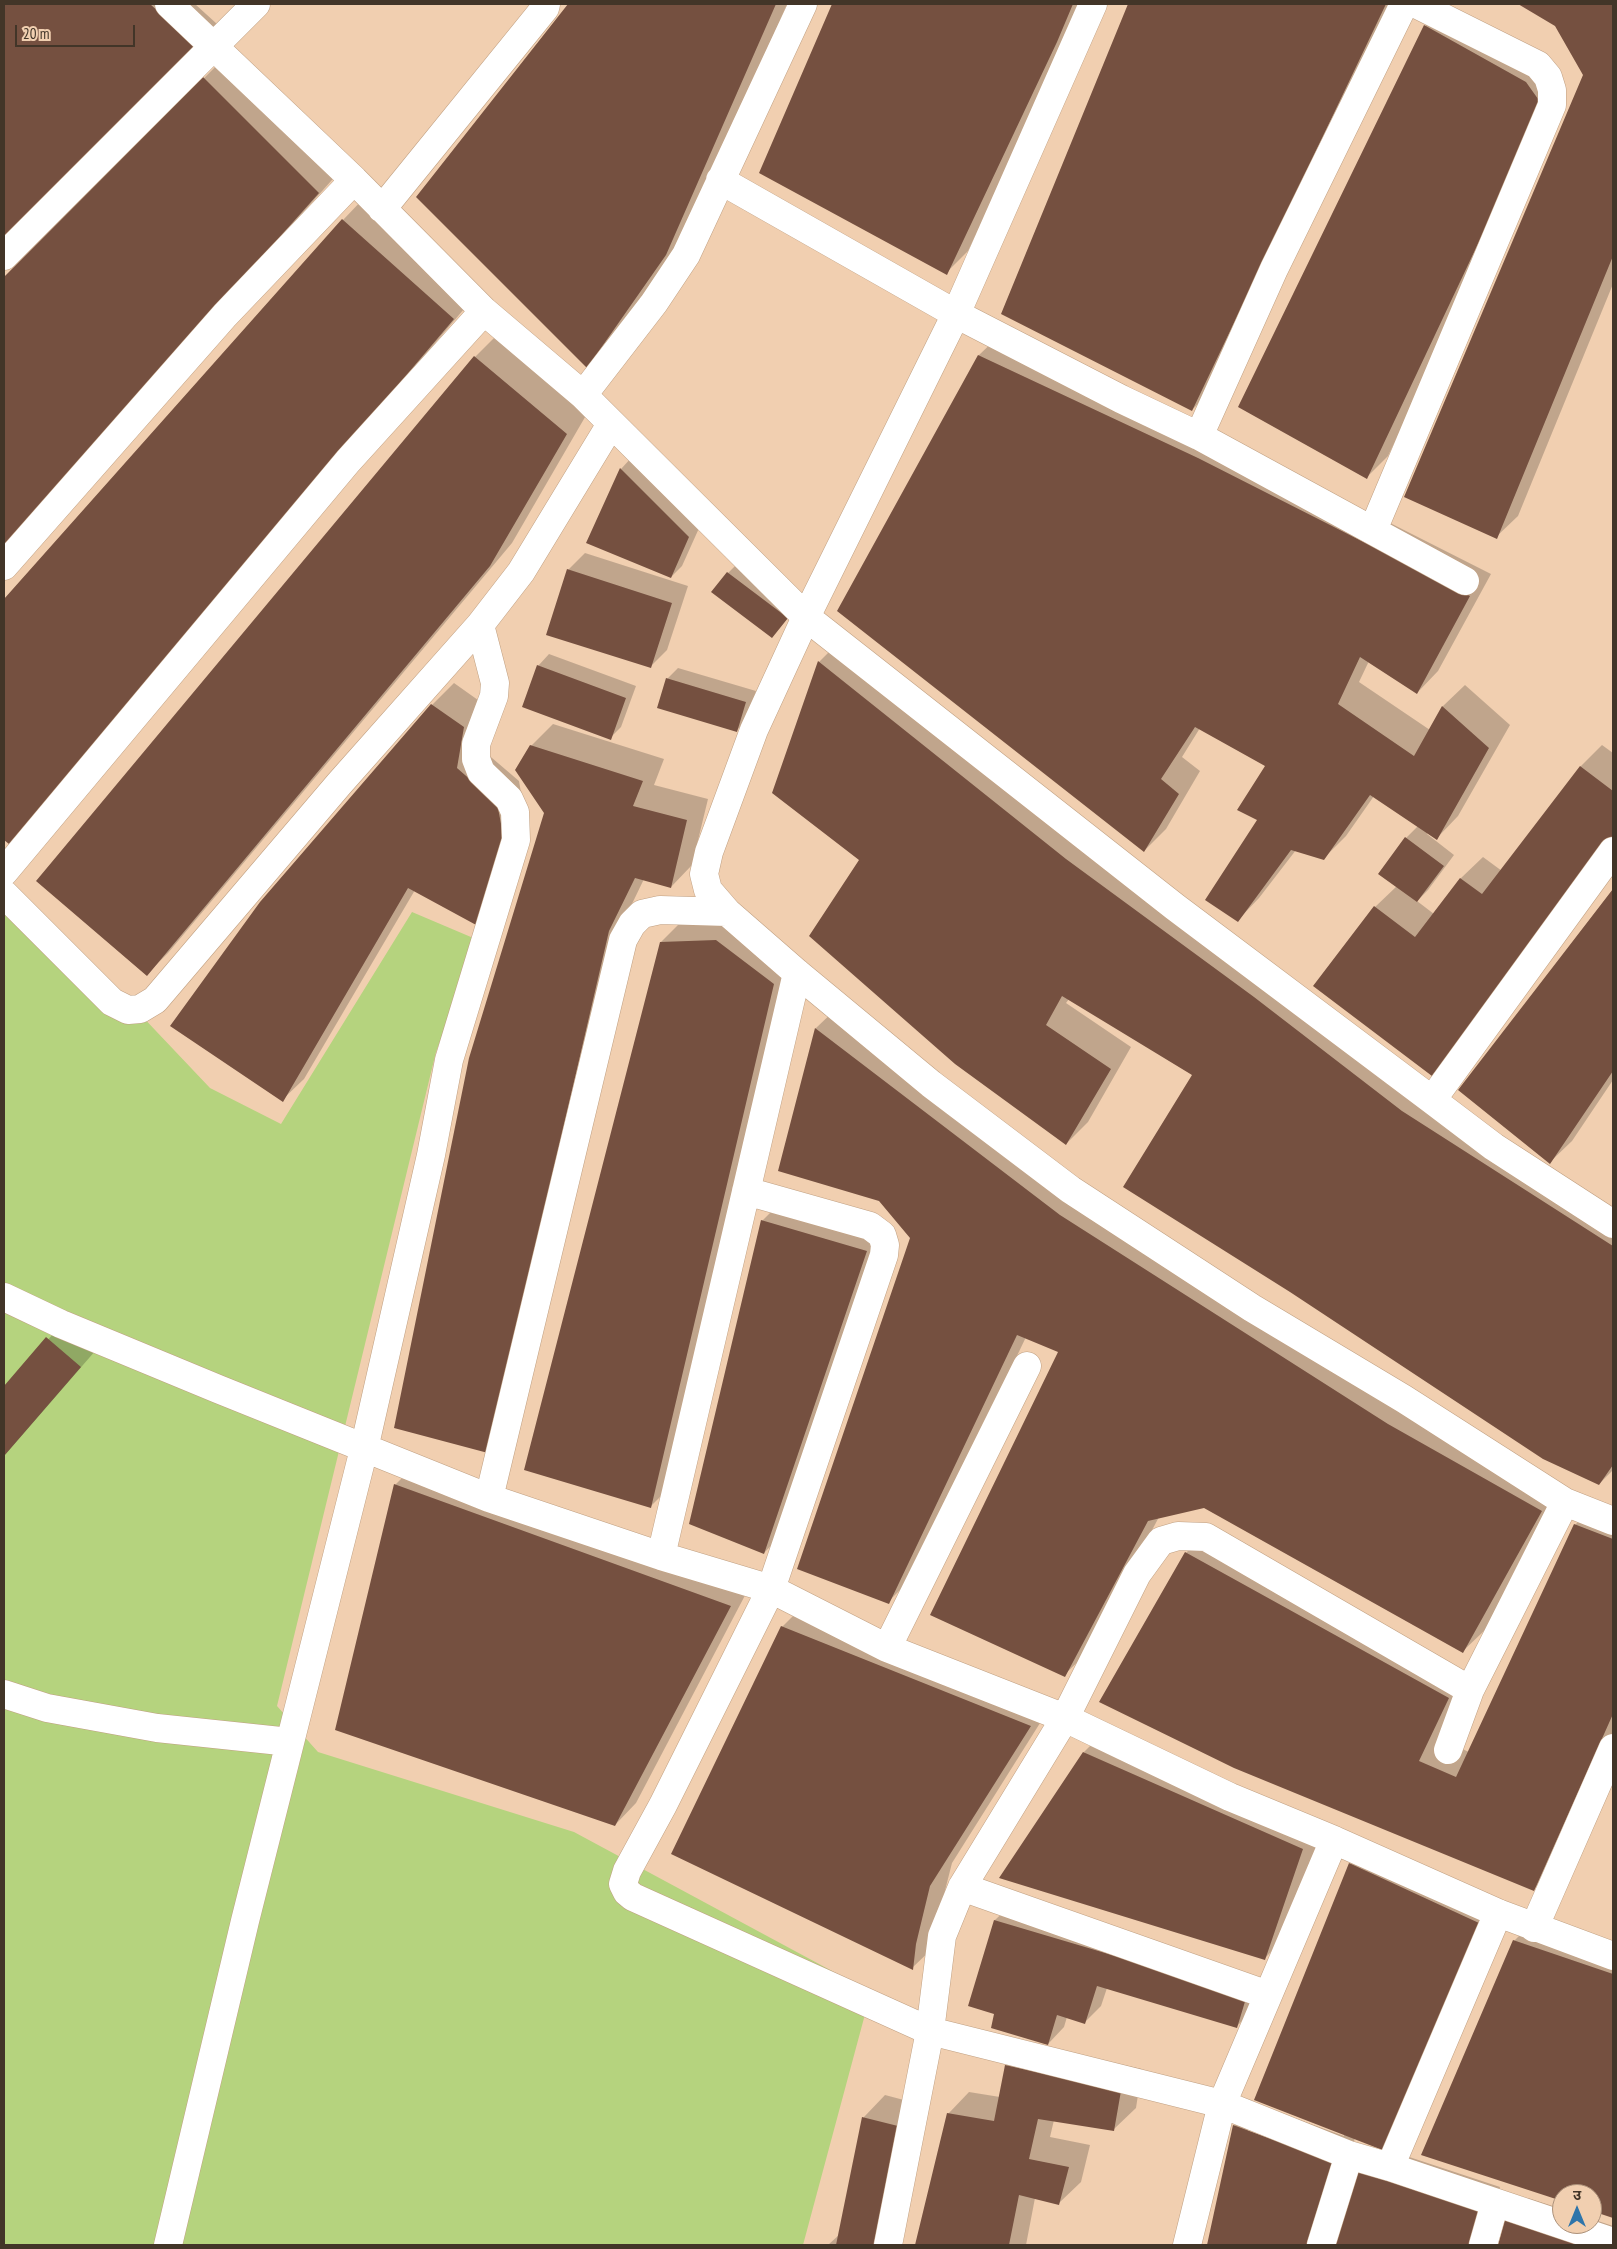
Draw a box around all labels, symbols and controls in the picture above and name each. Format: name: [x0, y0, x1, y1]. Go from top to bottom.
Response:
scale bar: [18, 15, 138, 47]
text: 20 m: [23, 24, 49, 43]
north arrow: [1552, 2184, 1602, 2234]
text: उ: [1573, 2186, 1581, 2204]

